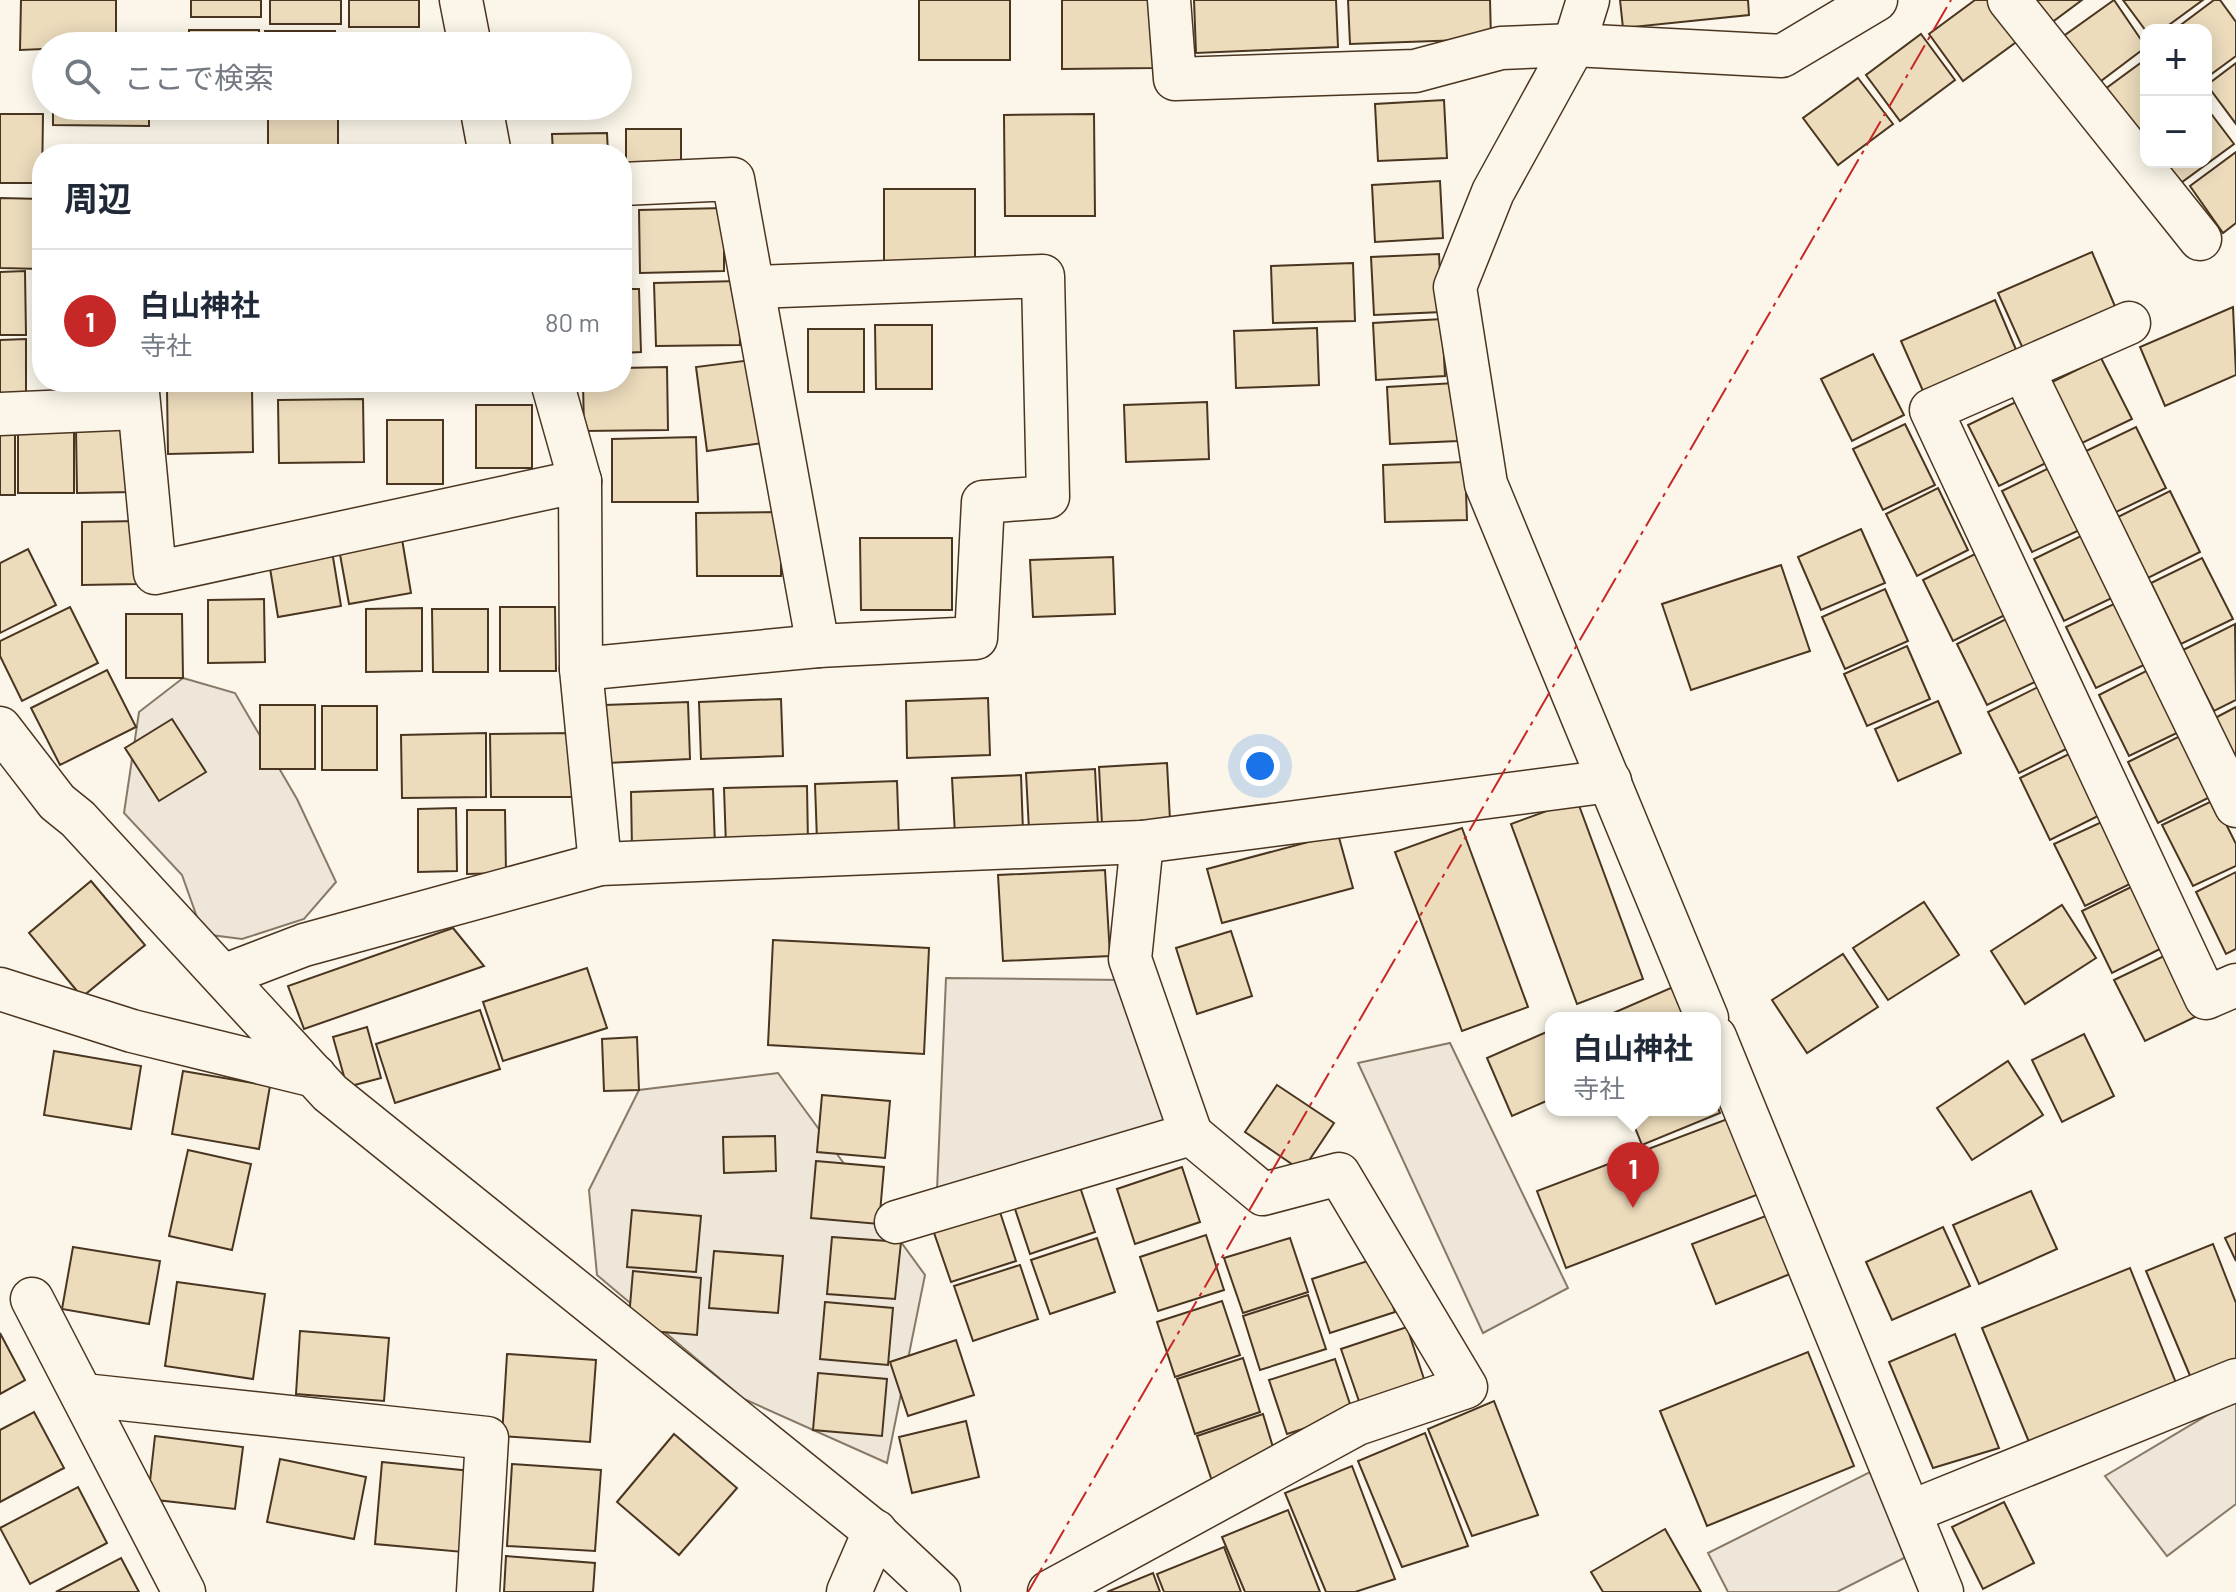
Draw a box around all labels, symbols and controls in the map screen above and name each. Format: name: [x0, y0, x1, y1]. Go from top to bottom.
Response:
map controls: [2140, 24, 2212, 168]
button: +: [2140, 24, 2212, 96]
search box: [32, 32, 632, 120]
icon: search: [60, 54, 104, 98]
text: ここで検索: [124, 59, 274, 95]
button: −: [2140, 96, 2212, 168]
text: 周辺: [64, 177, 132, 218]
text: 白山神社: [140, 286, 260, 322]
text: 1: [85, 306, 95, 337]
text: 80 m: [545, 306, 600, 337]
text: 寺社: [140, 329, 192, 360]
your location: [1240, 746, 1280, 786]
popup: [1545, 1012, 1721, 1116]
text: 白山神社: [1573, 1029, 1693, 1065]
text: 寺社: [1573, 1072, 1625, 1103]
pin: 1: [1607, 1142, 1659, 1208]

